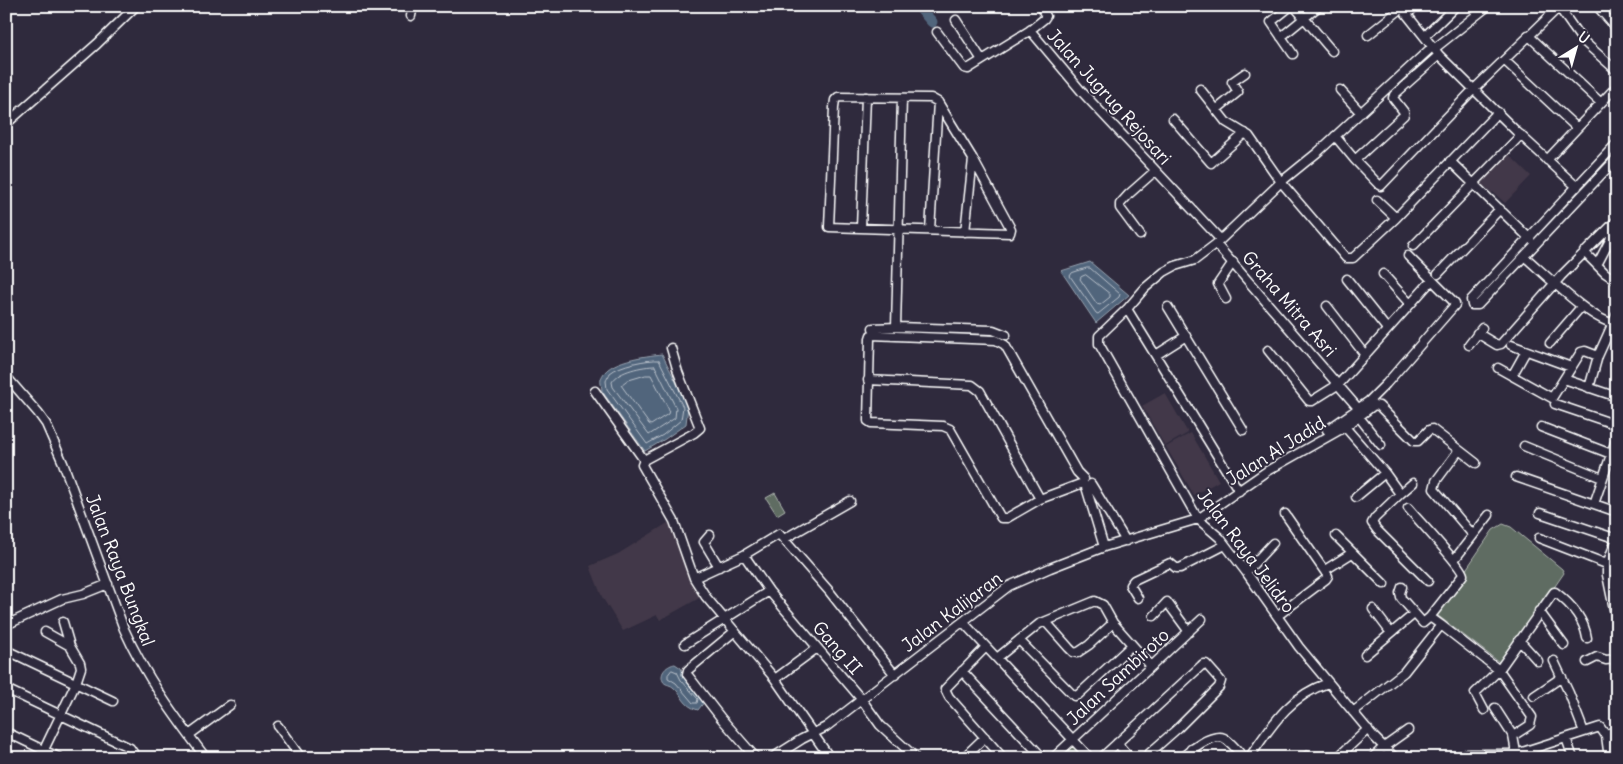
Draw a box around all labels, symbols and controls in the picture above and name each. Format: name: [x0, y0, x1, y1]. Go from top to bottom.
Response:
north arrow: [1550, 22, 1600, 72]
street label: Jalan Jugrug Rejosari: [1042, 24, 1176, 169]
text: U: [1575, 28, 1593, 48]
street label: Graha Mitra Asri: [1237, 246, 1342, 361]
street label: Jalan Al Jadid: [1222, 411, 1330, 490]
street label: Jalan Raya Jelidro: [1192, 484, 1301, 617]
street label: Jalan Raya Bungkal: [81, 491, 160, 649]
street label: Jalan Kalijaran: [897, 566, 1006, 657]
street label: Gang II: [808, 616, 867, 679]
street label: Jalan Sambiroto: [1062, 623, 1174, 730]

